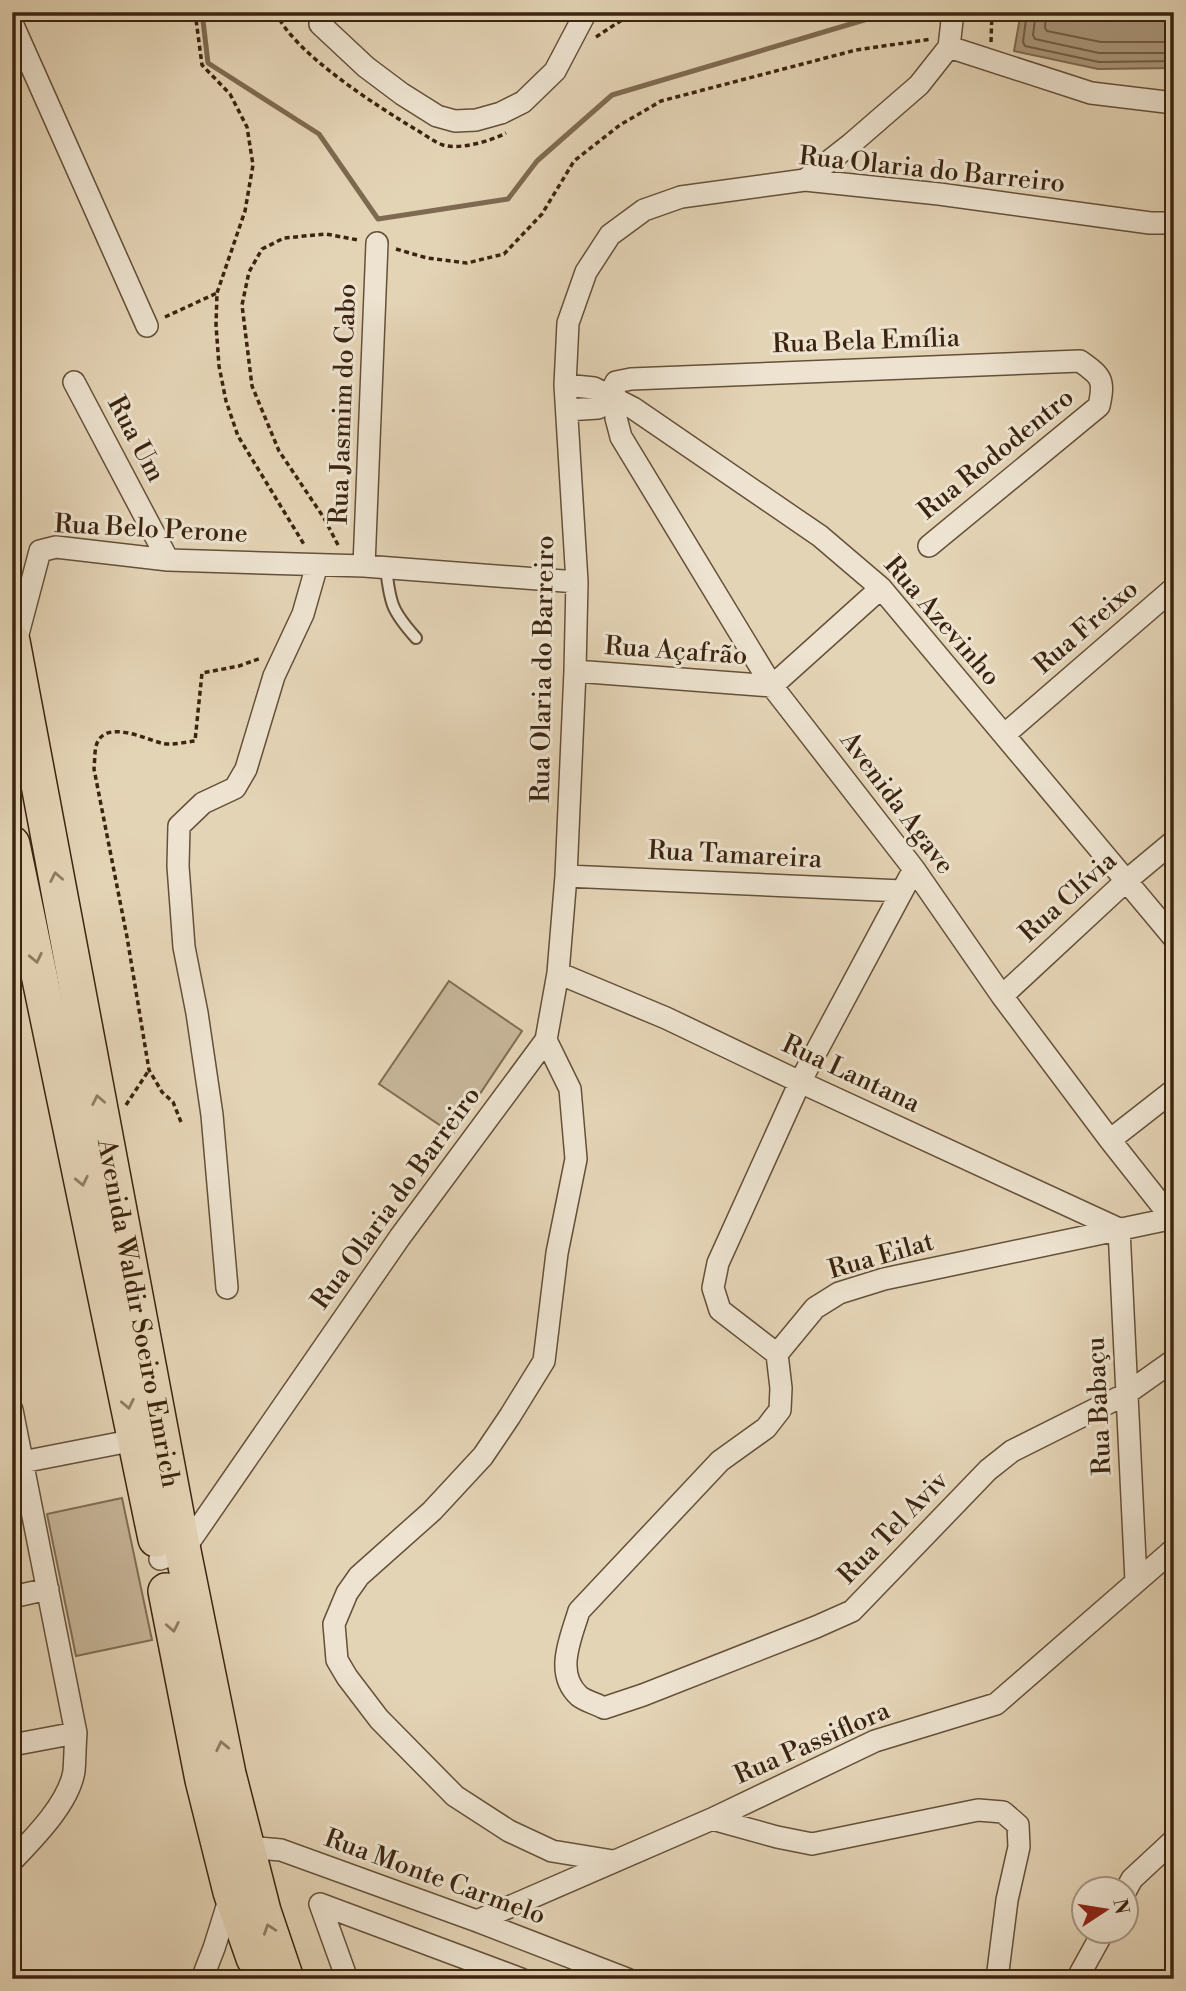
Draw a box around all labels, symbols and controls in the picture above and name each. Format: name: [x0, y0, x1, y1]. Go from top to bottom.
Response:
street label: Rua Olaria do Barreiro: [797, 140, 1067, 200]
street label: Rua Jasmim do Cabo: [323, 283, 363, 525]
street label: Rua Bela Emília: [772, 322, 961, 360]
street label: Rua Rododentro: [912, 381, 1080, 527]
street label: Rua Um: [100, 391, 172, 488]
street label: Rua Belo Perone: [53, 508, 249, 550]
street label: Rua Olaria do Barreiro: [525, 535, 561, 803]
street label: Rua Azevinho: [877, 549, 1007, 693]
street label: Rua Freixo: [1027, 573, 1145, 681]
street label: Rua Açafrão: [604, 630, 748, 672]
street label: Avenida Agave: [832, 725, 961, 881]
street label: Rua Tamareira: [647, 834, 824, 876]
street label: Rua Clívia: [1013, 844, 1124, 949]
one-way arrow: [49, 871, 64, 883]
one-way arrow: [28, 952, 43, 964]
street label: Rua Lantana: [777, 1028, 926, 1120]
street label: Rua Olaria do Barreiro: [304, 1080, 488, 1316]
one-way arrow: [91, 1094, 106, 1106]
street label: Avenida Waldir Soeiro Emrich: [90, 1135, 187, 1490]
one-way arrow: [73, 1175, 88, 1187]
street label: Rua Eilat: [825, 1226, 937, 1286]
street label: Rua Babaçu: [1079, 1336, 1119, 1476]
one-way arrow: [119, 1398, 134, 1410]
street label: Rua Tel Aviv: [831, 1464, 955, 1591]
one-way arrow: [165, 1621, 180, 1633]
street label: Rua Passiflora: [729, 1694, 895, 1792]
one-way arrow: [216, 1740, 231, 1752]
street label: Rua Monte Carmelo: [320, 1822, 550, 1932]
north arrow: [1070, 1876, 1140, 1946]
text: N: [1107, 1897, 1134, 1917]
one-way arrow: [263, 1923, 278, 1935]

